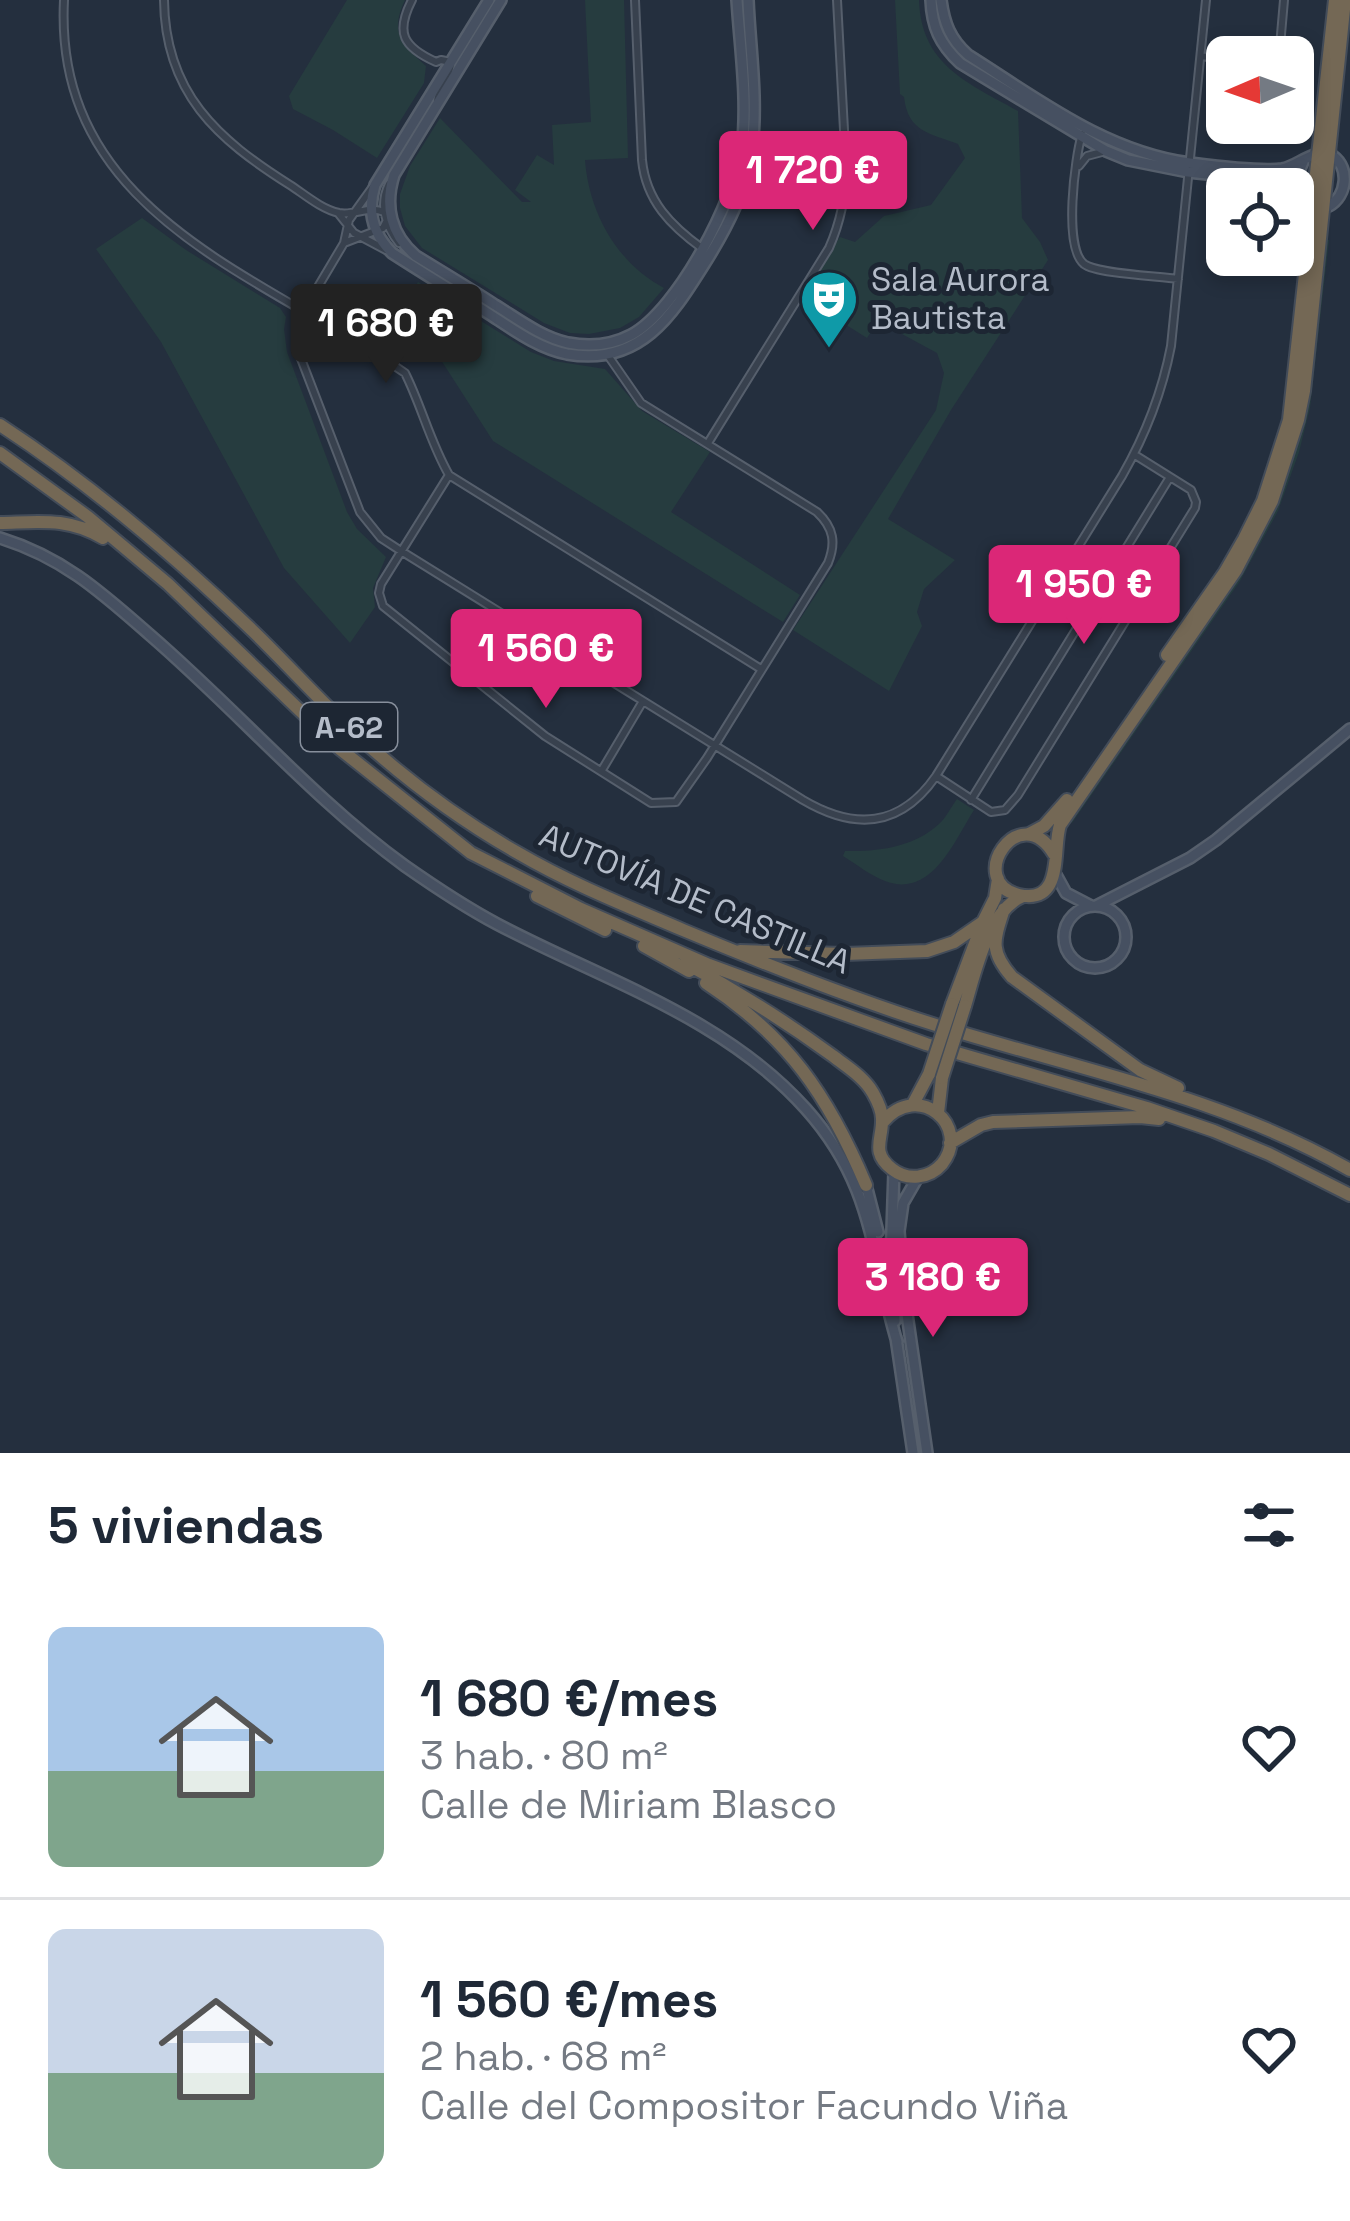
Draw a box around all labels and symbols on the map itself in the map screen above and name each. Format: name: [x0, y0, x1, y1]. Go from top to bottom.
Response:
north arrow: [1206, 36, 1314, 144]
pin: 1 720 €: [702, 131, 924, 233]
place label: Sala Aurora Bautista: [871, 259, 1049, 339]
theatre icon: Sala Aurora Bautista: [798, 268, 860, 350]
pin: 1 680 €: [275, 284, 497, 386]
pin: 1 950 €: [973, 545, 1195, 647]
pin: 1 560 €: [435, 609, 657, 711]
road number: A-62: [301, 703, 397, 751]
street label: AUTOVÍA DE CASTILLA: [533, 814, 857, 984]
pin: 3 180 €: [822, 1238, 1044, 1340]

